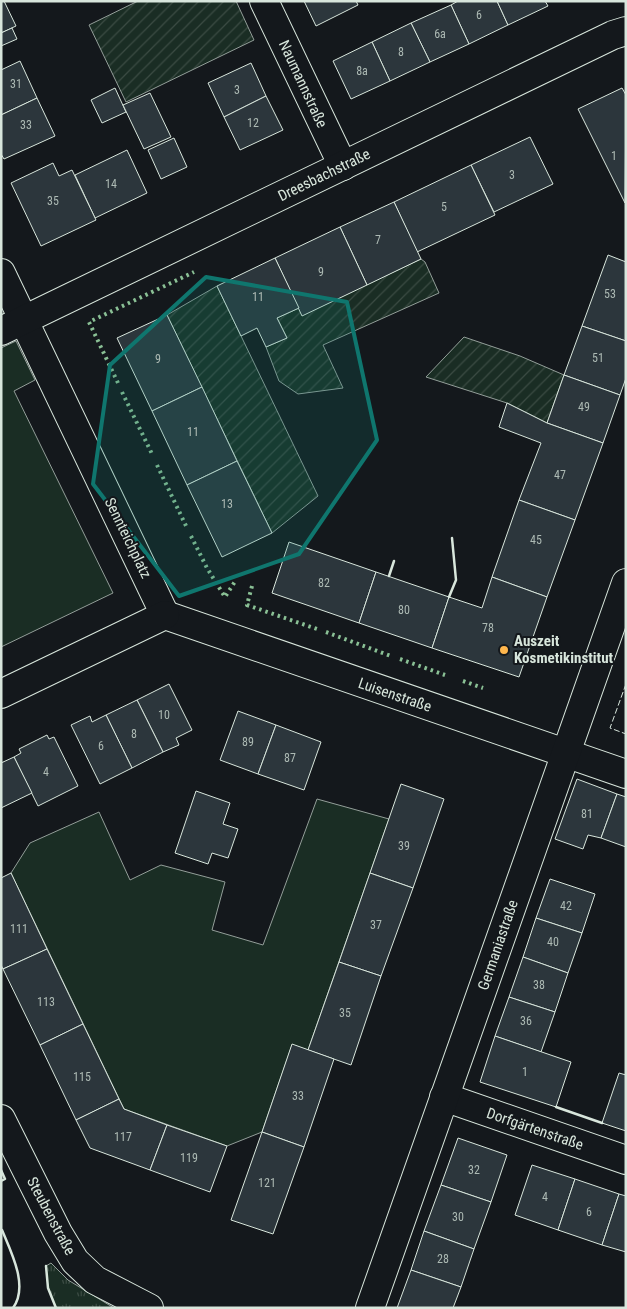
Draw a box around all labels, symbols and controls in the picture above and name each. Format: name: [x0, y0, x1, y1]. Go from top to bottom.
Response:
house number: 6: [476, 8, 482, 22]
house number: 6a: [434, 27, 446, 41]
street label: Naumannstraße: [275, 37, 331, 131]
house number: 8: [398, 45, 404, 59]
house number: 8a: [356, 64, 368, 78]
house number: 31: [10, 77, 22, 91]
house number: 3: [234, 83, 240, 97]
house number: 12: [247, 116, 259, 130]
house number: 33: [20, 118, 32, 132]
street label: Dreesbachstraße: [275, 145, 373, 205]
house number: 1: [611, 149, 617, 163]
house number: 3: [509, 168, 515, 182]
house number: 14: [105, 177, 117, 191]
house number: 35: [47, 194, 59, 208]
house number: 5: [441, 200, 447, 214]
house number: 7: [375, 233, 381, 247]
house number: 9: [318, 265, 324, 279]
house number: 53: [604, 287, 616, 301]
house number: 11: [252, 290, 264, 304]
house number: 51: [592, 351, 604, 365]
house number: 9: [155, 352, 161, 366]
house number: 49: [578, 400, 590, 414]
house number: 11: [187, 425, 199, 439]
house number: 47: [554, 468, 566, 482]
street label: Sennteichplatz: [101, 495, 155, 581]
house number: 13: [221, 497, 233, 511]
house number: 45: [530, 533, 542, 547]
house number: 82: [318, 576, 330, 590]
house number: 80: [398, 603, 410, 617]
house number: 78: [482, 621, 494, 635]
place label: Auszeit Kosmetikinstitut: [514, 632, 614, 667]
marker: Auszeit Kosmetikinstitut: [498, 644, 510, 656]
street label: Luisenstraße: [356, 674, 434, 716]
house number: 10: [158, 708, 170, 722]
house number: 8: [131, 727, 137, 741]
house number: 89: [242, 735, 254, 749]
house number: 6: [98, 739, 104, 753]
house number: 87: [284, 751, 296, 765]
house number: 4: [43, 765, 49, 779]
house number: 81: [581, 807, 593, 821]
house number: 39: [398, 839, 410, 853]
street label: Germaniastraße: [474, 897, 522, 993]
house number: 42: [560, 899, 572, 913]
house number: 37: [370, 918, 382, 932]
house number: 111: [10, 922, 28, 936]
house number: 40: [547, 935, 559, 949]
house number: 38: [533, 978, 545, 992]
house number: 113: [37, 995, 55, 1009]
house number: 35: [339, 1006, 351, 1020]
house number: 36: [520, 1014, 532, 1028]
house number: 1: [522, 1065, 528, 1079]
house number: 115: [73, 1070, 91, 1084]
house number: 33: [292, 1089, 304, 1103]
street label: Dorfgärtenstraße: [484, 1104, 586, 1154]
house number: 117: [114, 1130, 132, 1144]
house number: 119: [180, 1151, 198, 1165]
house number: 32: [468, 1163, 480, 1177]
street label: Steubenstraße: [23, 1174, 79, 1258]
house number: 121: [258, 1176, 276, 1190]
house number: 4: [542, 1190, 548, 1204]
house number: 6: [586, 1205, 592, 1219]
house number: 30: [452, 1210, 464, 1224]
house number: 28: [437, 1252, 449, 1266]

